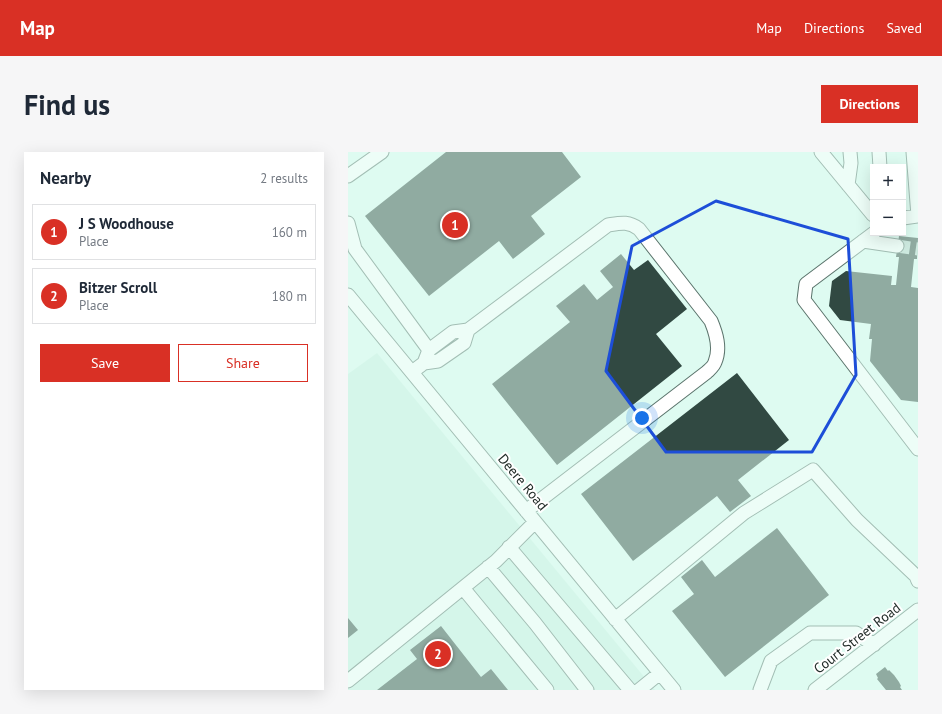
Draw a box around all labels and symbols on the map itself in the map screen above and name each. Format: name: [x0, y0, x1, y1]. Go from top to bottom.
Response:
pin: 1: [442, 210, 468, 240]
your location: [632, 408, 652, 428]
street label: Deere Road: [494, 450, 552, 514]
street label: Court Street Road: [810, 598, 904, 678]
pin: 2: [425, 639, 451, 669]

